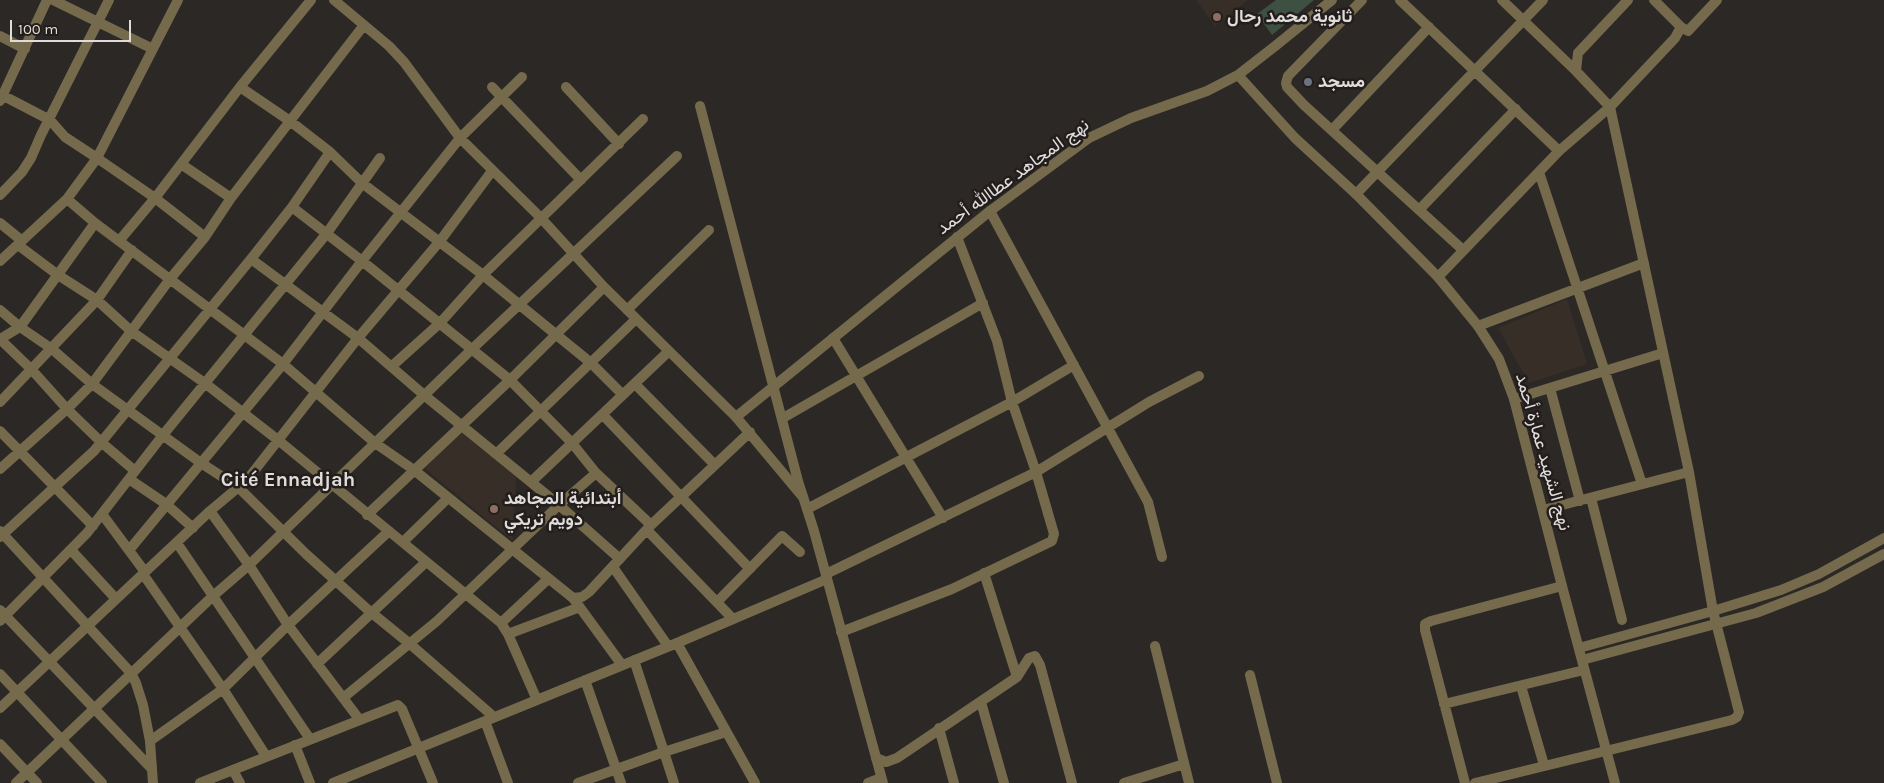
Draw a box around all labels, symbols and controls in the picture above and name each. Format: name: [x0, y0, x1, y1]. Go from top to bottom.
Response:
place label: ثانوية محمد رحال: [1227, 6, 1352, 28]
scale bar: [12, 10, 134, 42]
marker: ثانوية محمد رحال: [1211, 11, 1223, 23]
text: 100 m: [18, 20, 58, 38]
place label: مسجد: [1318, 71, 1365, 93]
marker: مسجد: [1302, 76, 1314, 88]
street label: نهج المجاهد عطاالله أحمد: [933, 114, 1093, 240]
street label: نهج الشهيد عمارة أحمد: [1510, 371, 1576, 533]
district label: Cité Ennadjah: [221, 468, 355, 492]
place label: أبتدائية المجاهد دويم تريكي: [504, 488, 621, 530]
marker: أبتدائية المجاهد دويم تريكي: [488, 503, 500, 515]

